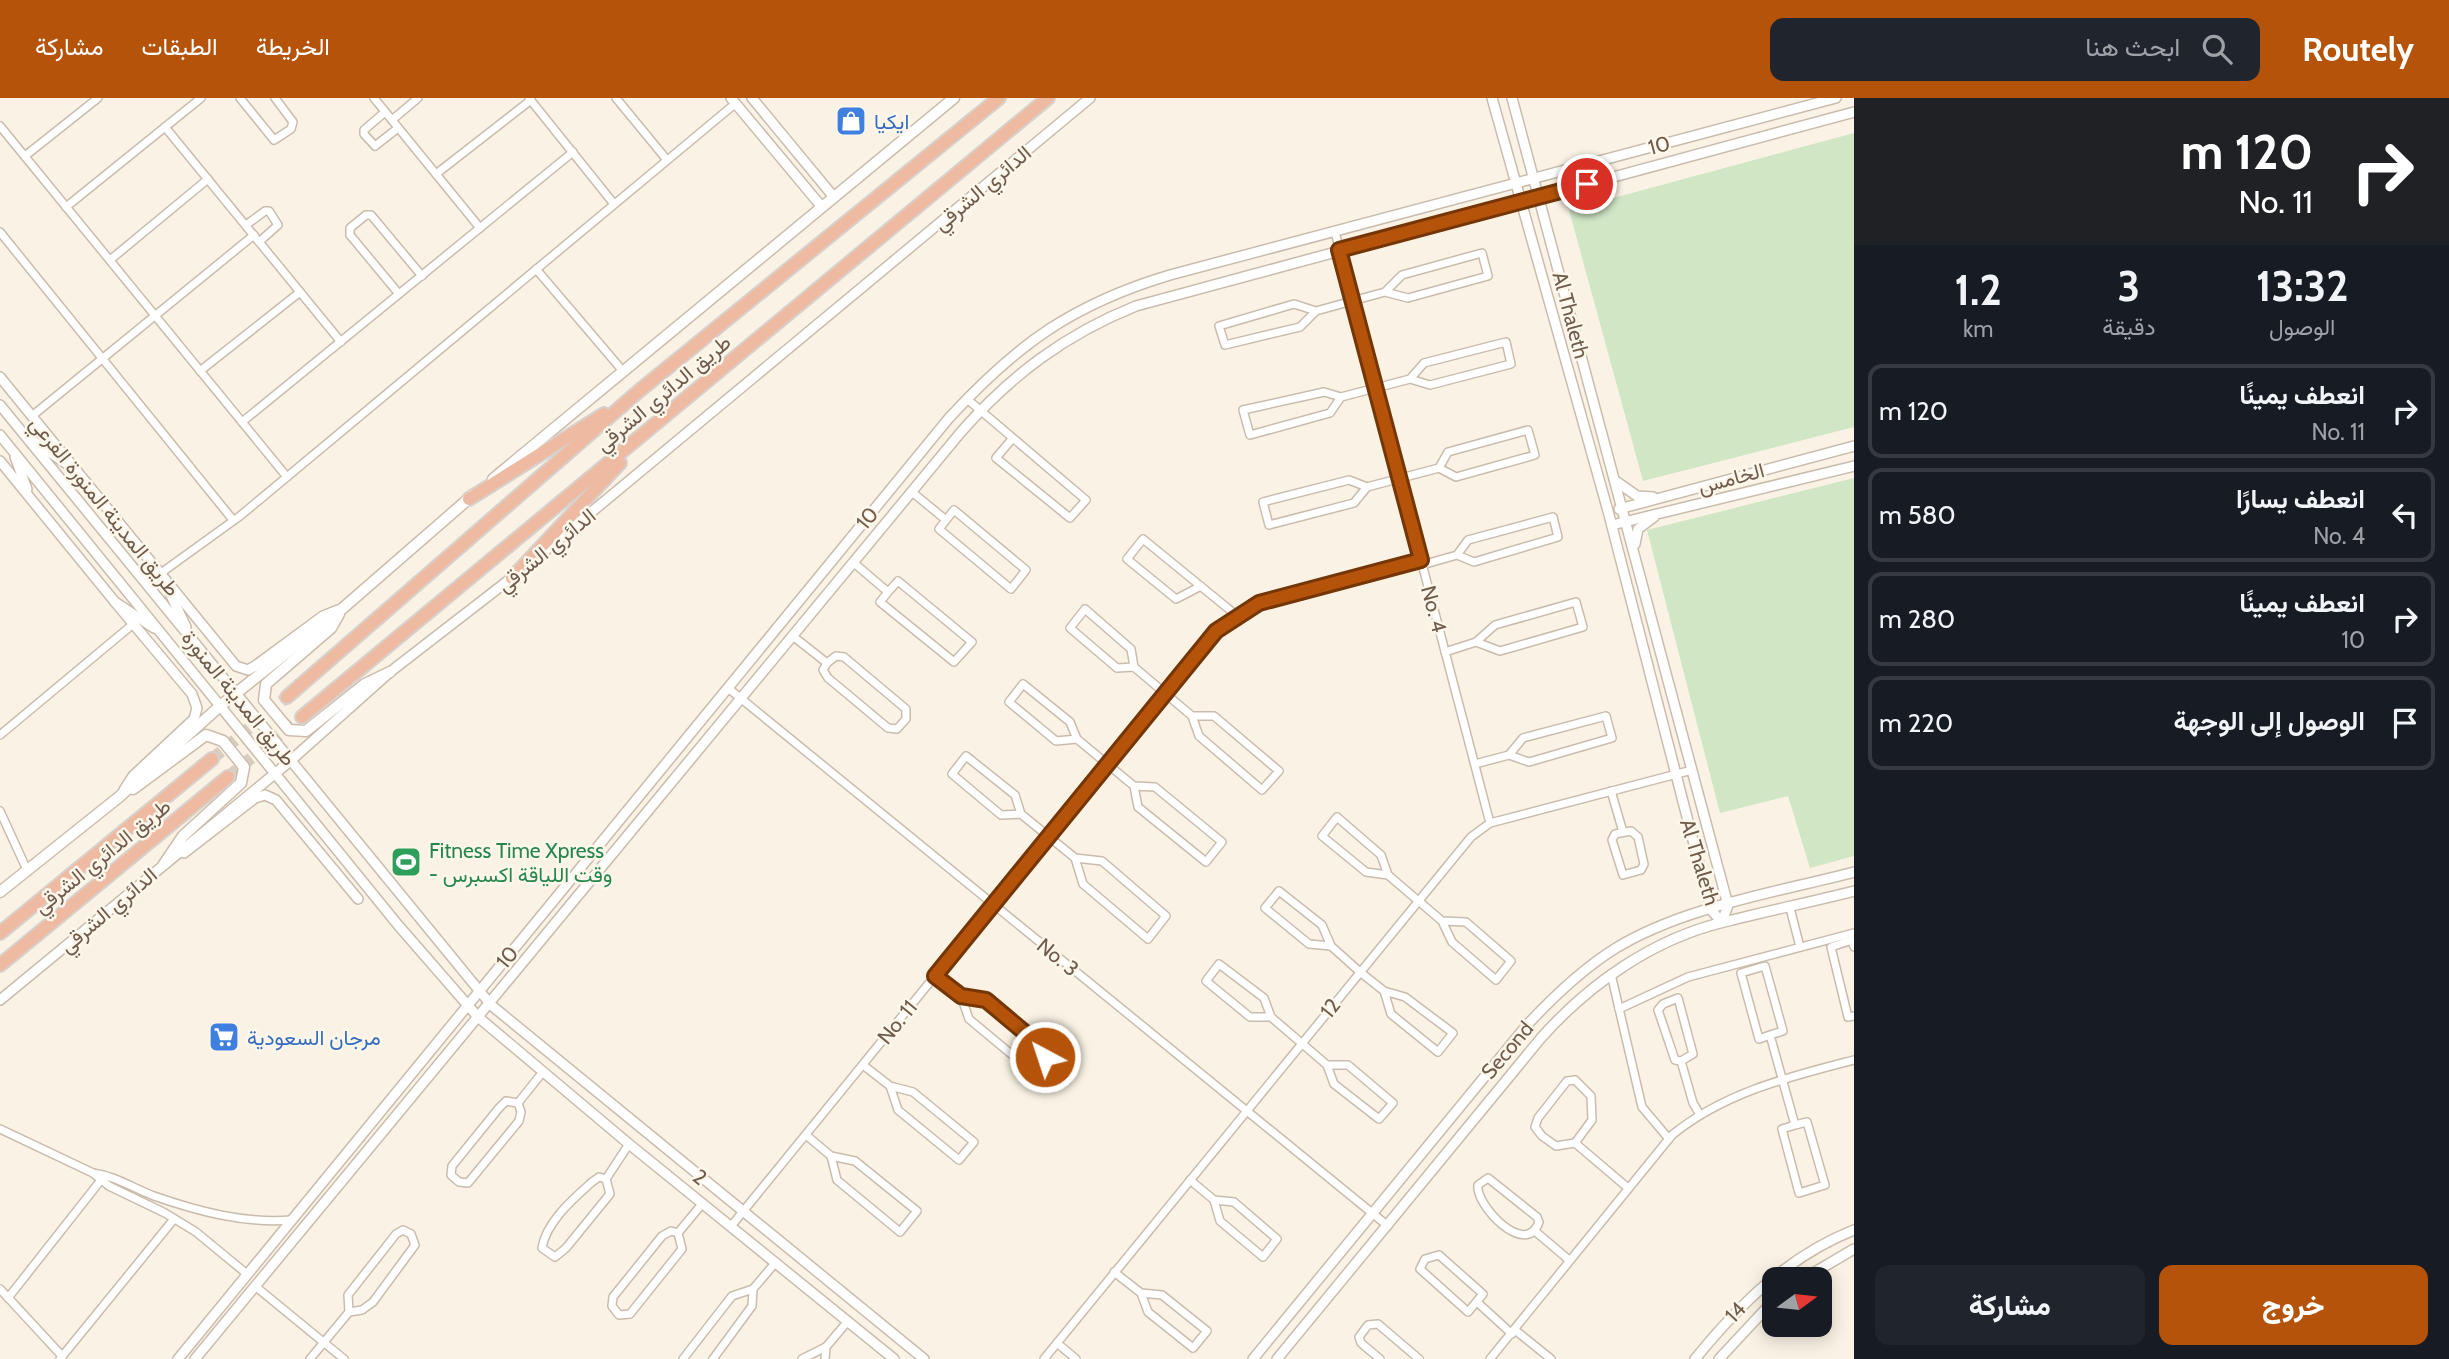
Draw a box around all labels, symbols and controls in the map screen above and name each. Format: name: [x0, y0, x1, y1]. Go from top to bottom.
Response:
search box: [1770, 18, 2260, 81]
text: Routely: [2302, 29, 2414, 69]
icon: search: [2198, 30, 2236, 68]
text: ابحث هنا: [2085, 31, 2180, 63]
text: مشاركة: [35, 32, 103, 61]
text: الطبقات: [141, 32, 218, 61]
text: الخريطة: [256, 32, 330, 61]
shop icon: ايكيا: [834, 104, 868, 138]
place label: ايكيا: [874, 109, 909, 134]
text: 120 m: [2181, 122, 2313, 181]
icon: right: [2337, 126, 2428, 217]
street label: 10: [1645, 130, 1673, 160]
street label: الدائري الشرقي: [928, 140, 1039, 240]
pin: [1557, 154, 1617, 214]
icon: arrive: [1568, 165, 1606, 203]
text: No. 11: [2239, 182, 2313, 221]
text: 3: [2118, 260, 2140, 312]
text: 13:32: [2256, 260, 2348, 312]
text: 1.2: [1955, 264, 2002, 316]
street label: Al Thaleth: [1547, 269, 1595, 361]
text: دقيقة: [2102, 313, 2155, 341]
text: الوصول: [2269, 313, 2335, 341]
text: km: [1963, 315, 1993, 343]
street label: طريق الدائري الشرقي: [590, 329, 739, 461]
text: انعطف يمينًا: [2239, 379, 2365, 411]
icon: right: [2386, 392, 2424, 430]
text: 120 m: [1879, 395, 1948, 427]
street label: طريق المدينة المنورة الفرعي: [21, 411, 185, 604]
text: No. 11: [2312, 418, 2365, 446]
street label: الخامس: [1695, 457, 1767, 499]
text: انعطف يسارًا: [2236, 483, 2365, 515]
icon: left: [2386, 496, 2424, 534]
text: 580 m: [1879, 499, 1956, 531]
street label: 10: [851, 502, 883, 534]
street label: الدائري الشرقي: [492, 503, 603, 601]
text: No. 4: [2313, 522, 2365, 550]
street label: No. 4: [1416, 583, 1452, 635]
text: انعطف يمينًا: [2239, 587, 2365, 619]
icon: right: [2386, 600, 2424, 638]
text: 280 m: [1879, 603, 1955, 635]
street label: طريق المدينة المنورة: [176, 625, 301, 772]
text: 10: [2341, 626, 2365, 654]
icon: arrive: [2386, 704, 2424, 742]
text: الوصول إلى الوجهة: [2174, 705, 2365, 737]
text: 220 m: [1879, 707, 1953, 739]
street label: طريق الدائري الشرقي: [28, 793, 176, 919]
street label: Al Thaleth: [1675, 816, 1725, 908]
place label: Fitness Time Xpress - وقت اللياقة اكسبرس: [429, 838, 612, 888]
sports icon: Fitness Time Xpress - وقت اللياقة اكسبرس: [389, 845, 423, 879]
street label: الدائري الشرقي: [54, 862, 162, 958]
street label: No. 3: [1032, 933, 1084, 981]
street label: 10: [491, 941, 523, 973]
street label: 12: [1315, 993, 1345, 1023]
street label: No. 11: [872, 995, 922, 1049]
street label: Second: [1476, 1016, 1538, 1084]
supermarket icon: مرجان السعودية: [207, 1020, 241, 1054]
position arrow: [1008, 1020, 1082, 1094]
place label: مرجان السعودية: [247, 1025, 381, 1051]
street label: 2: [688, 1164, 712, 1190]
button: مشاركة: [1875, 1265, 2145, 1345]
button: خروج: [2159, 1265, 2428, 1345]
north arrow: [1762, 1267, 1832, 1337]
map controls: [1762, 1267, 1832, 1337]
street label: 14: [1719, 1297, 1751, 1327]

